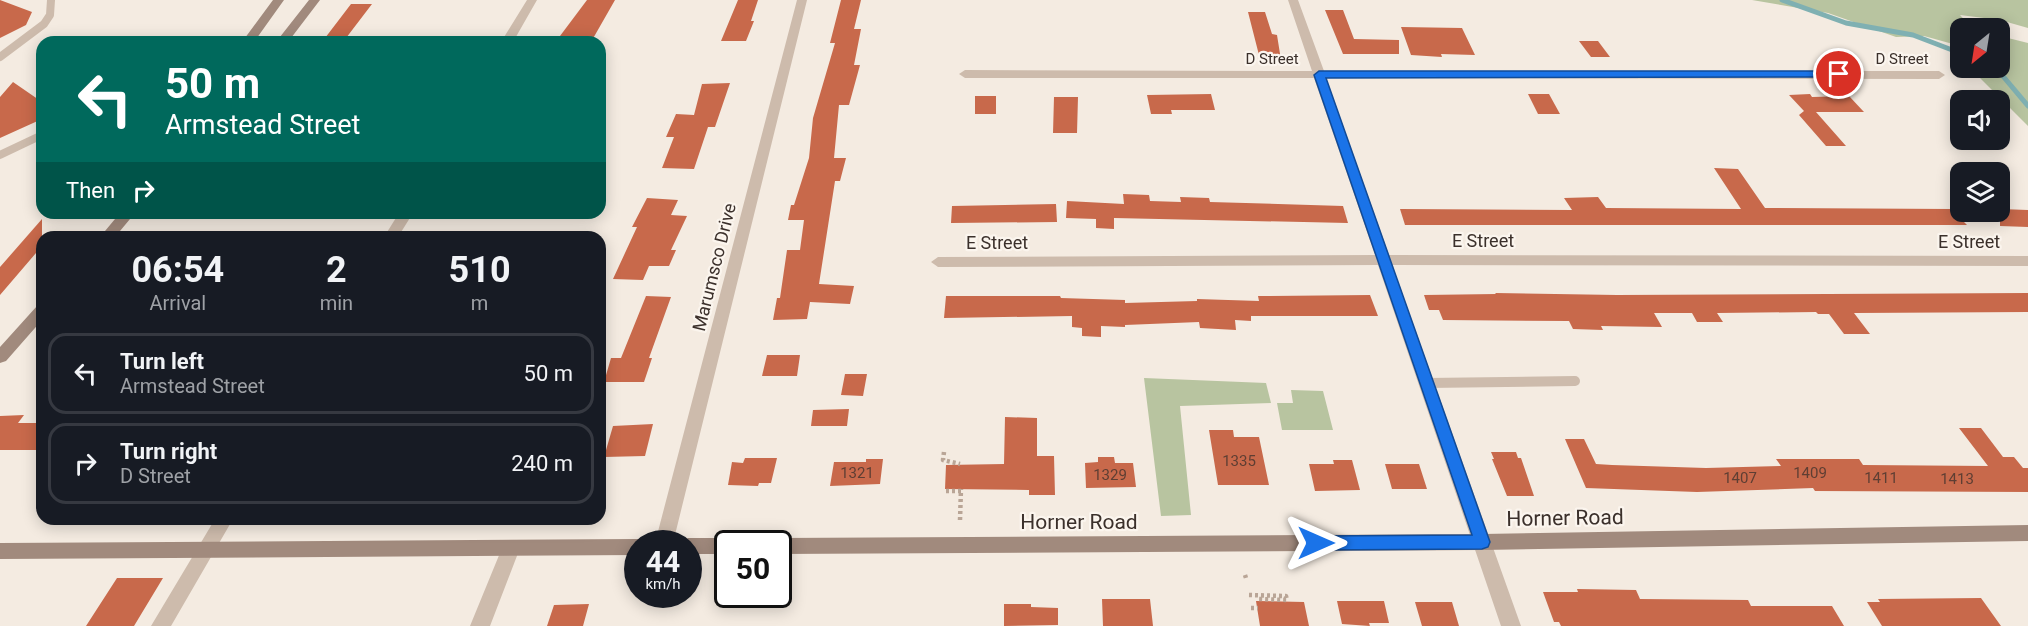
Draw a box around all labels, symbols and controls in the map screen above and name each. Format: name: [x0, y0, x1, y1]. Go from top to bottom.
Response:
north arrow: [1950, 18, 2010, 78]
map controls: [1950, 18, 2010, 222]
pin: [1813, 48, 1864, 99]
street label: D Street: [1245, 50, 1299, 68]
street label: D Street: [1875, 50, 1929, 68]
icon: arrive: [1822, 57, 1855, 90]
text: 50 m: [165, 59, 260, 108]
icon: left: [66, 60, 144, 138]
button: sound: [1950, 90, 2010, 150]
text: Armstead Street: [165, 109, 360, 141]
button: layers: [1950, 162, 2010, 222]
icon: right: [127, 174, 160, 207]
text: Then: [66, 178, 115, 203]
street label: Marumsco Drive: [688, 201, 740, 333]
street label: E Street: [1452, 230, 1514, 251]
street label: E Street: [1938, 231, 2000, 252]
street label: E Street: [966, 232, 1028, 253]
text: 06:54: [131, 249, 224, 291]
text: 2: [326, 249, 347, 291]
text: 510: [449, 249, 511, 291]
text: Arrival: [149, 291, 206, 315]
text: min: [320, 291, 353, 315]
text: m: [471, 291, 488, 315]
text: Turn left: [120, 349, 204, 374]
icon: left: [69, 357, 102, 390]
text: 50 m: [524, 361, 573, 386]
text: Armstead Street: [120, 374, 265, 398]
text: Turn right: [120, 439, 217, 464]
icon: right: [69, 447, 102, 480]
text: 240 m: [511, 451, 573, 476]
house number: 1335: [1222, 452, 1256, 470]
text: D Street: [120, 464, 191, 488]
house number: 1321: [840, 464, 874, 482]
house number: 1409: [1793, 464, 1827, 482]
house number: 1329: [1093, 466, 1127, 484]
house number: 1407: [1723, 469, 1757, 487]
house number: 1411: [1864, 469, 1898, 487]
house number: 1413: [1940, 470, 1974, 488]
street label: Horner Road: [1506, 505, 1624, 531]
street label: Horner Road: [1020, 510, 1138, 534]
position arrow: [1284, 511, 1348, 575]
speed limit sign: 50: [714, 530, 792, 608]
text: 44: [646, 544, 680, 579]
text: km/h: [645, 575, 681, 593]

